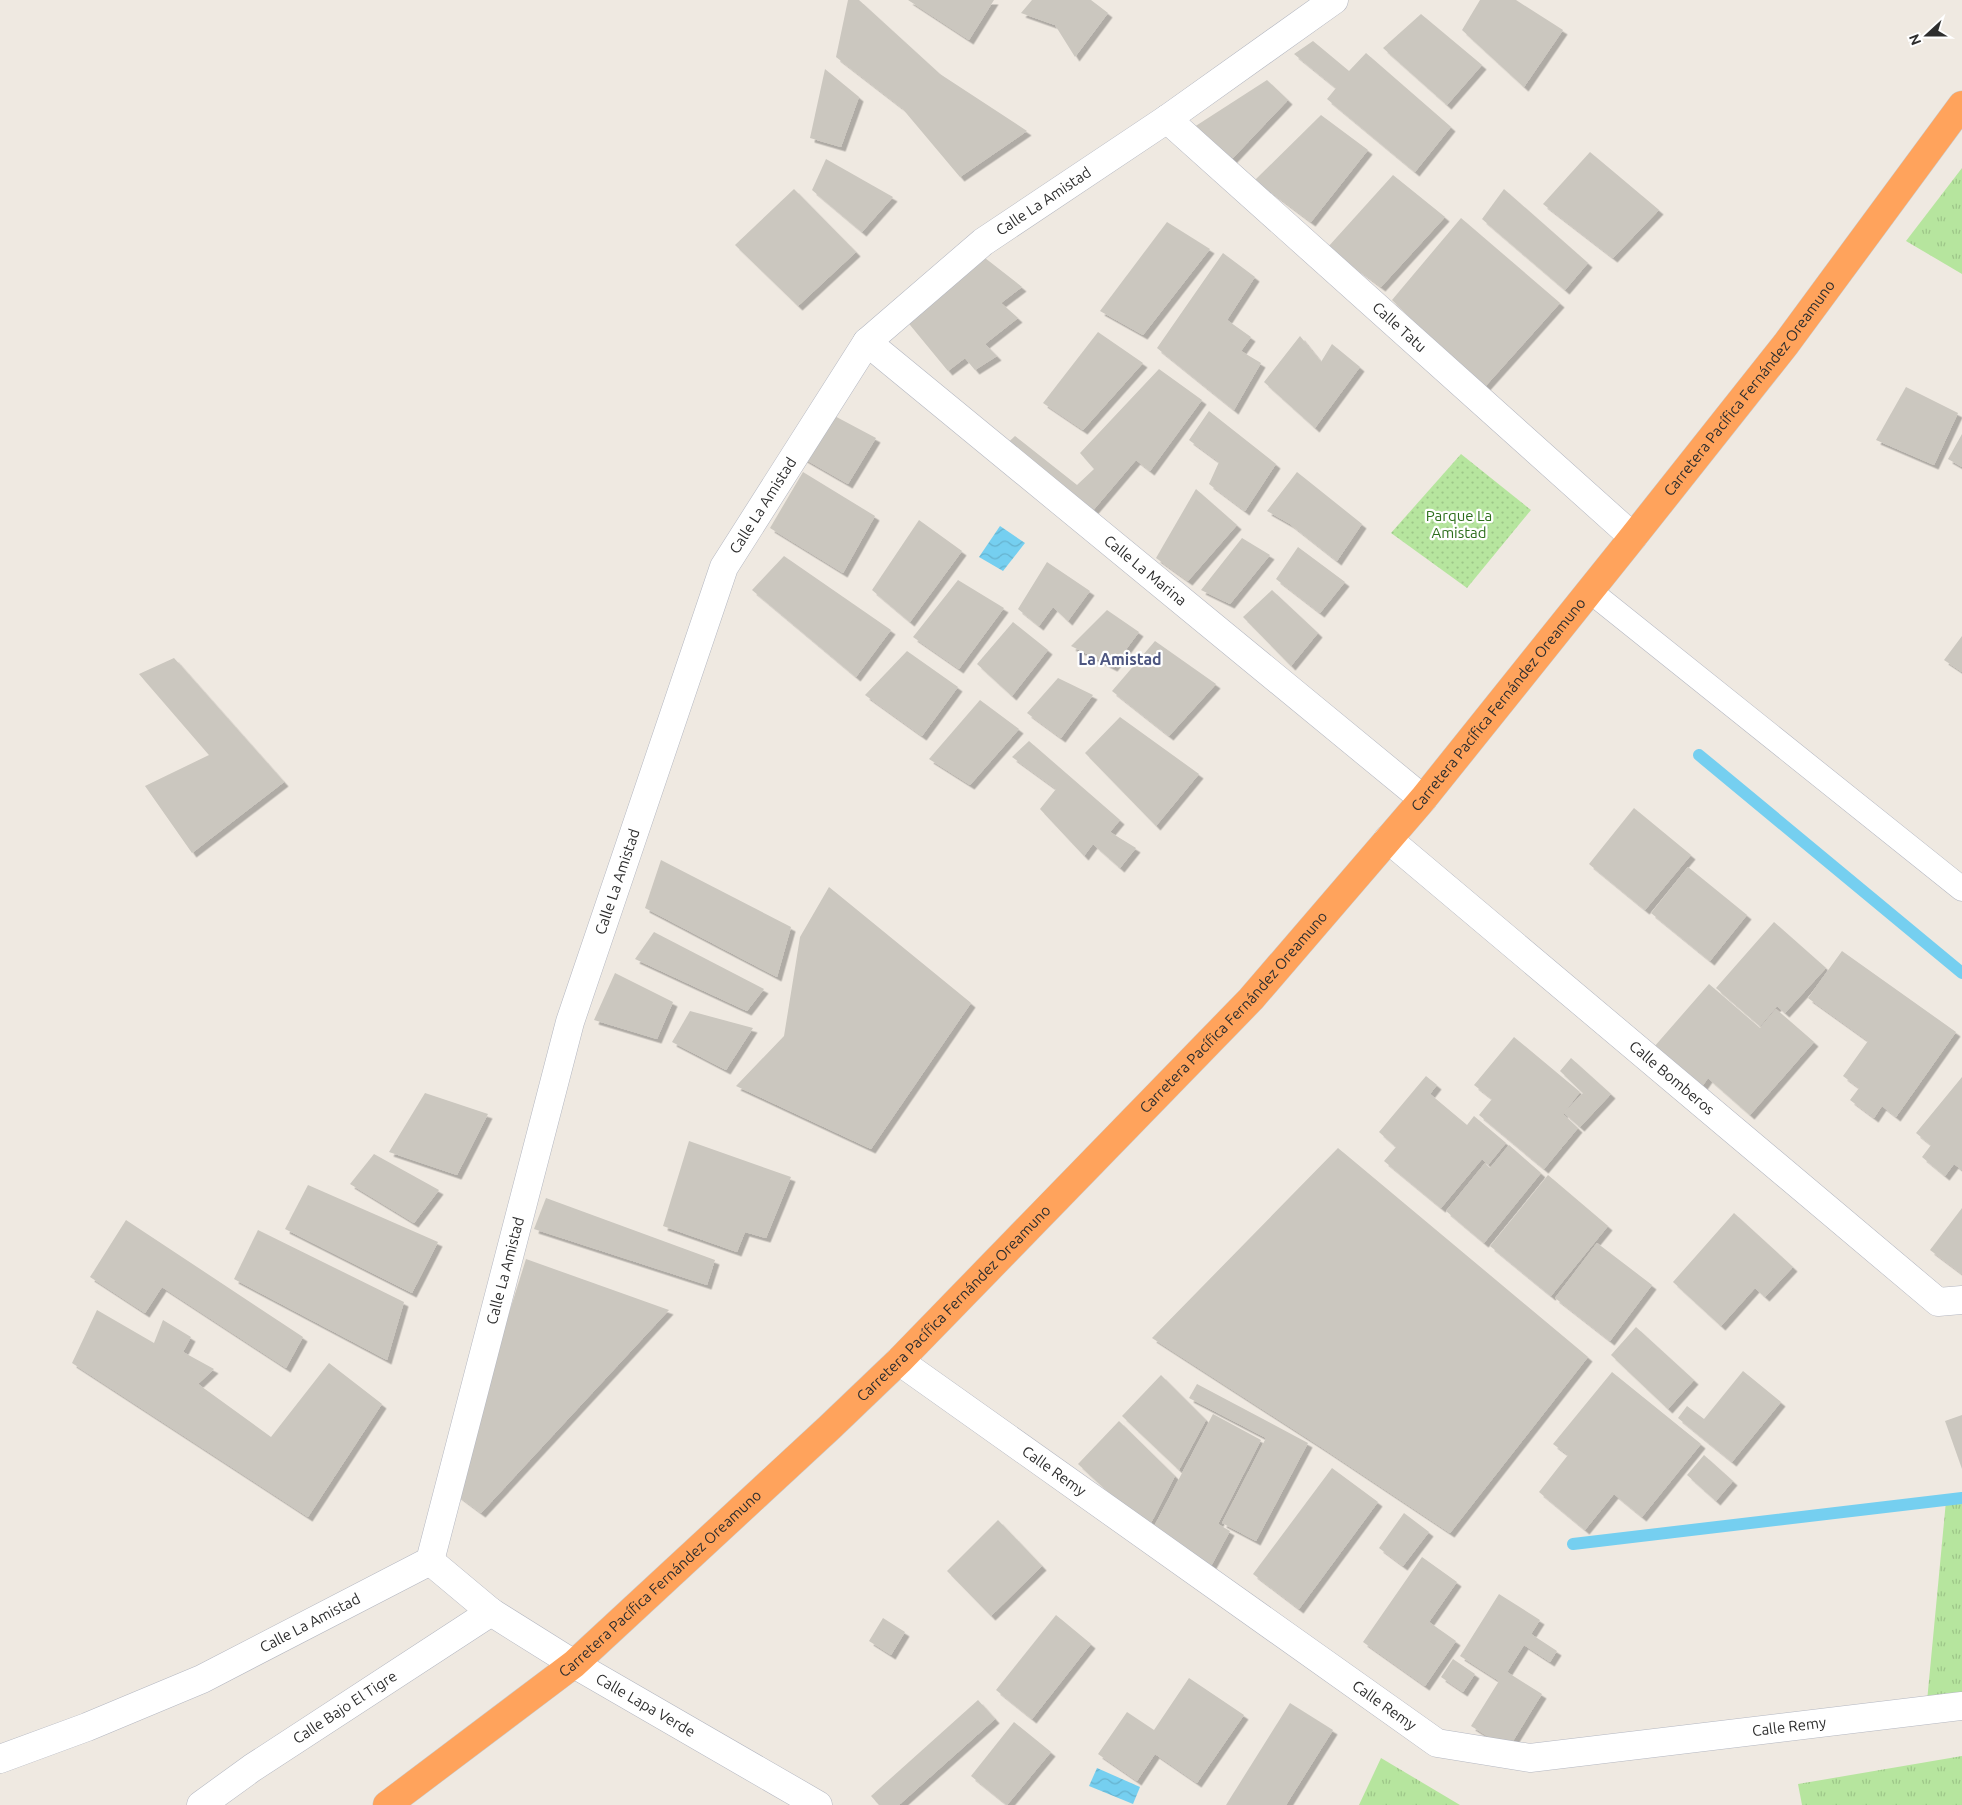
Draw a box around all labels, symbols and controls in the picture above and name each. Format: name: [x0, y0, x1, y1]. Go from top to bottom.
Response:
north arrow: [1902, 10, 1952, 60]
text: N: [1906, 32, 1924, 47]
street label: Calle La Amistad: [993, 163, 1094, 239]
street label: Carretera Pacífica Fernández Oreamuno: [1660, 277, 1838, 499]
street label: Calle Tatu: [1369, 298, 1430, 355]
street label: Calle La Amistad: [726, 454, 799, 557]
park label: Parque La Amistad: [1426, 507, 1492, 541]
street label: Calle La Marina: [1101, 531, 1190, 609]
street label: Carretera Pacífica Fernández Oreamuno: [1407, 594, 1589, 814]
district label: La Amistad: [1078, 650, 1162, 668]
street label: Calle La Amistad: [591, 826, 643, 937]
street label: Carretera Pacífica Fernández Oreamuno: [1136, 908, 1331, 1116]
street label: Calle Bomberos: [1626, 1037, 1718, 1118]
street label: Carretera Pacífica Fernández Oreamuno: [853, 1201, 1054, 1405]
street label: Calle La Amistad: [483, 1215, 527, 1326]
street label: Calle Remy: [1019, 1442, 1089, 1499]
street label: Carretera Pacífica Fernández Oreamuno: [555, 1486, 764, 1680]
street label: Calle La Amistad: [257, 1590, 363, 1656]
street label: Calle Bajo El Tigre: [290, 1667, 400, 1747]
street label: Calle Lapa Verde: [593, 1670, 698, 1740]
street label: Calle Remy: [1349, 1677, 1420, 1734]
street label: Calle Remy: [1751, 1713, 1827, 1739]

